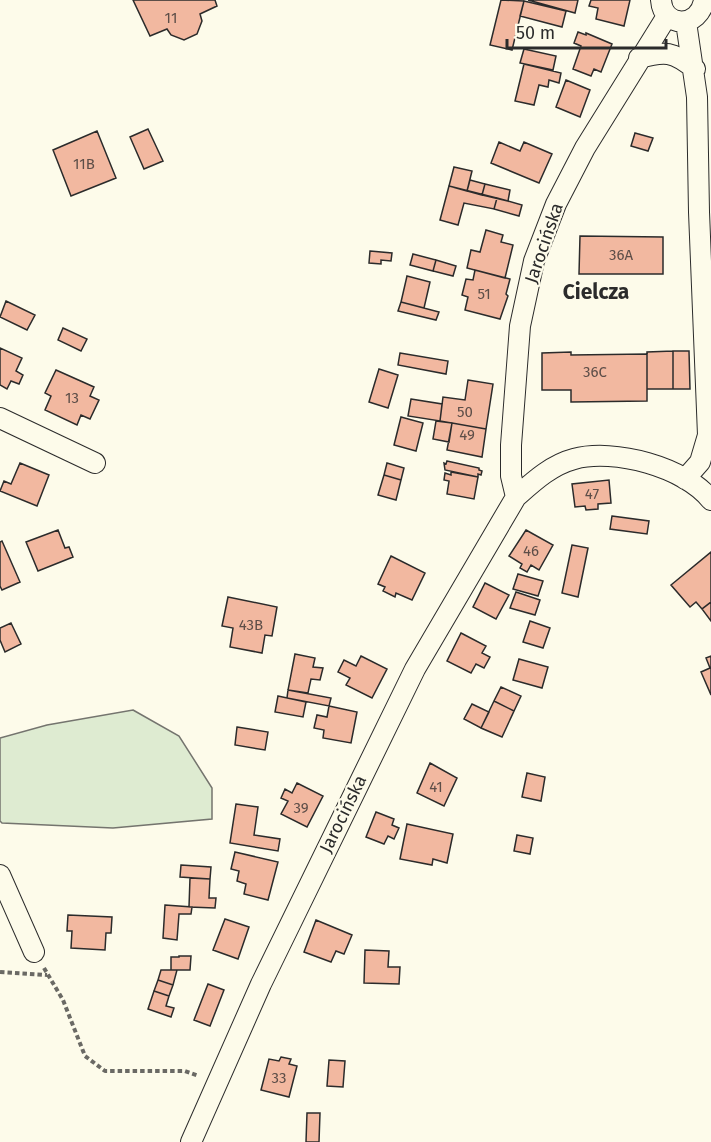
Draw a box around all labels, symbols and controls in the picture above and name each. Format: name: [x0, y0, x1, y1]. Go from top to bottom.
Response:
house number: 11: [165, 9, 177, 27]
scale bar: [507, 12, 666, 50]
text: 50 m: [516, 22, 555, 44]
house number: 11B: [73, 155, 95, 173]
street label: Jarocińska: [520, 200, 568, 286]
house number: 36A: [609, 246, 633, 264]
district label: Cielcza: [563, 279, 629, 305]
house number: 51: [477, 285, 491, 303]
house number: 36C: [583, 363, 608, 381]
house number: 13: [65, 389, 79, 407]
house number: 50: [457, 403, 473, 421]
house number: 49: [459, 426, 475, 444]
house number: 47: [585, 485, 599, 503]
house number: 46: [523, 542, 539, 560]
house number: 43B: [239, 616, 263, 634]
street label: Jarocińska: [315, 772, 371, 856]
house number: 41: [429, 778, 443, 796]
house number: 39: [293, 799, 309, 817]
house number: 33: [272, 1069, 286, 1087]

